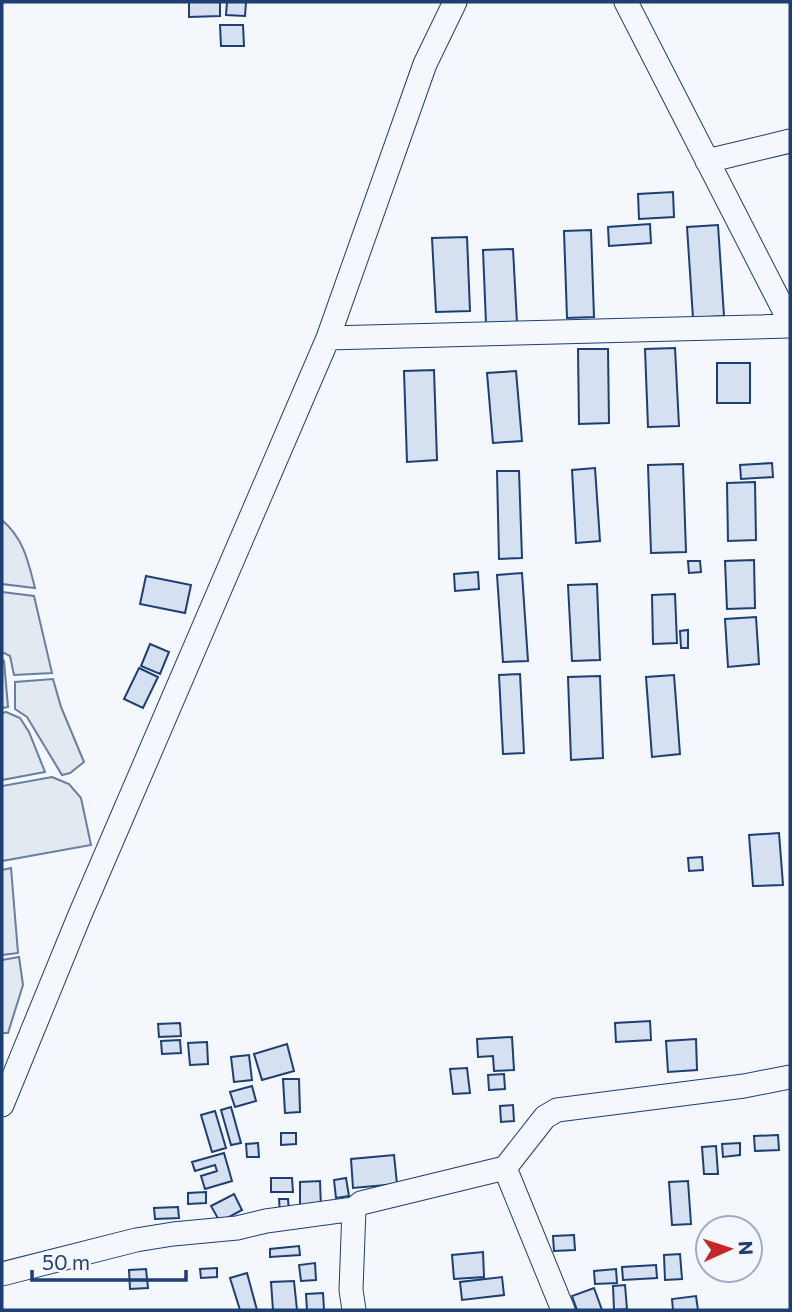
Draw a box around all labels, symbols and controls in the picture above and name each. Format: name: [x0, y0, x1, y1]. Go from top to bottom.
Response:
north arrow: [694, 1214, 764, 1284]
scale bar: [32, 1238, 186, 1282]
text: N: [735, 1240, 758, 1256]
text: 50 m: [42, 1249, 90, 1274]

